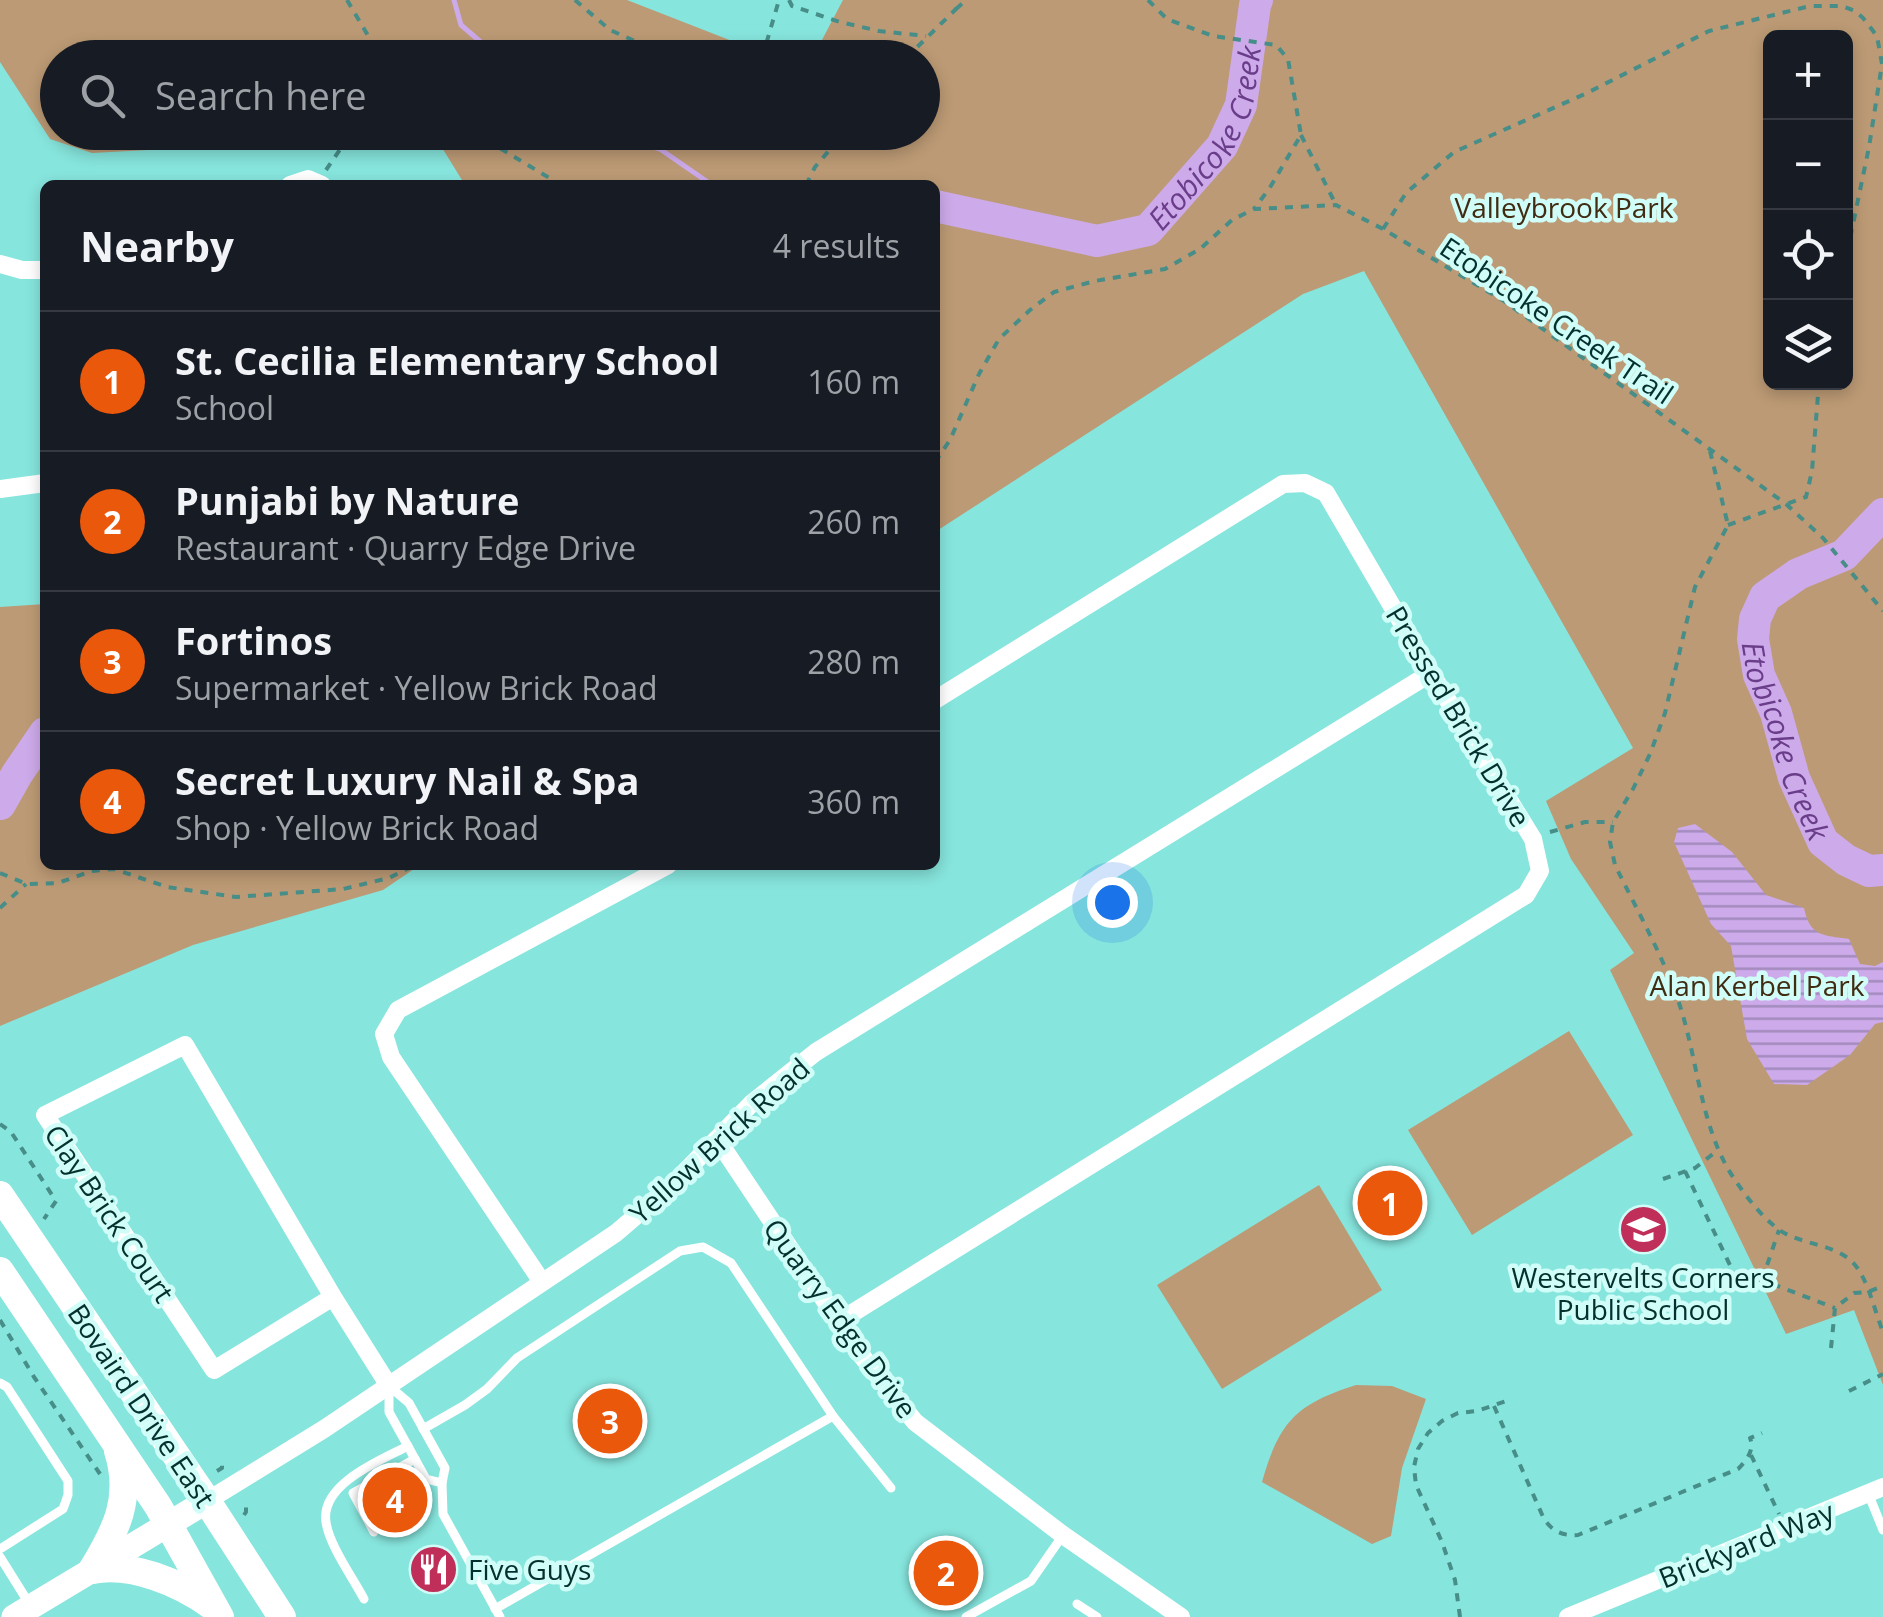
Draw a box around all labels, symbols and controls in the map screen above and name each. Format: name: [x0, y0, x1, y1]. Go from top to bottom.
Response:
map controls: [1763, 30, 1853, 390]
button: +: [1763, 30, 1853, 120]
search box: [40, 40, 940, 150]
water label: Etobicoke Creek: [1138, 42, 1270, 238]
icon: search: [75, 68, 130, 123]
text: Search here: [155, 69, 367, 121]
button: −: [1763, 120, 1853, 210]
park label: Valleybrook Park: [1455, 188, 1674, 226]
button: locate: [1763, 210, 1853, 300]
text: Nearby: [80, 217, 234, 274]
text: 4 results: [773, 224, 900, 267]
street label: Etobicoke Creek Trail: [1433, 228, 1681, 412]
button: layers: [1763, 300, 1853, 390]
text: St. Cecilia Elementary School: [175, 334, 719, 386]
text: 1: [103, 360, 122, 403]
text: 160 m: [807, 360, 900, 403]
text: School: [175, 386, 274, 429]
text: Punjabi by Nature: [175, 474, 519, 526]
text: 2: [103, 500, 122, 543]
text: 260 m: [807, 500, 900, 543]
text: Restaurant · Quarry Edge Drive: [175, 526, 636, 569]
street label: Pressed Brick Drive: [1378, 598, 1540, 834]
text: Fortinos: [175, 614, 332, 666]
water label: Etobicoke Creek: [1733, 638, 1841, 848]
text: 3: [103, 640, 122, 683]
text: 280 m: [807, 640, 900, 683]
text: Supermarket · Yellow Brick Road: [175, 666, 658, 709]
text: Secret Luxury Nail & Spa: [175, 754, 639, 806]
text: 4: [103, 780, 122, 823]
text: 360 m: [807, 780, 900, 823]
text: Shop · Yellow Brick Road: [175, 806, 539, 849]
your location: [1087, 877, 1138, 928]
park label: Alan Kerbel Park: [1650, 966, 1865, 1004]
street label: Yellow Brick Road: [621, 1049, 817, 1231]
street label: Clay Brick Court: [36, 1117, 184, 1309]
pin: 1: [1358, 1166, 1422, 1240]
school or university icon: Westervelts Corners Public School: [1617, 1203, 1669, 1255]
street label: Quarry Edge Drive: [756, 1211, 926, 1425]
place label: Westervelts Corners Public School: [1511, 1258, 1775, 1328]
street label: Bovaird Drive East: [60, 1296, 224, 1514]
pin: 3: [578, 1384, 642, 1458]
pin: 4: [362, 1462, 428, 1538]
street label: Brickyard Way: [1653, 1491, 1840, 1596]
pin: 2: [914, 1536, 978, 1610]
restaurant icon: Five Guys: [407, 1543, 459, 1595]
place label: Five Guys: [468, 1550, 591, 1588]

